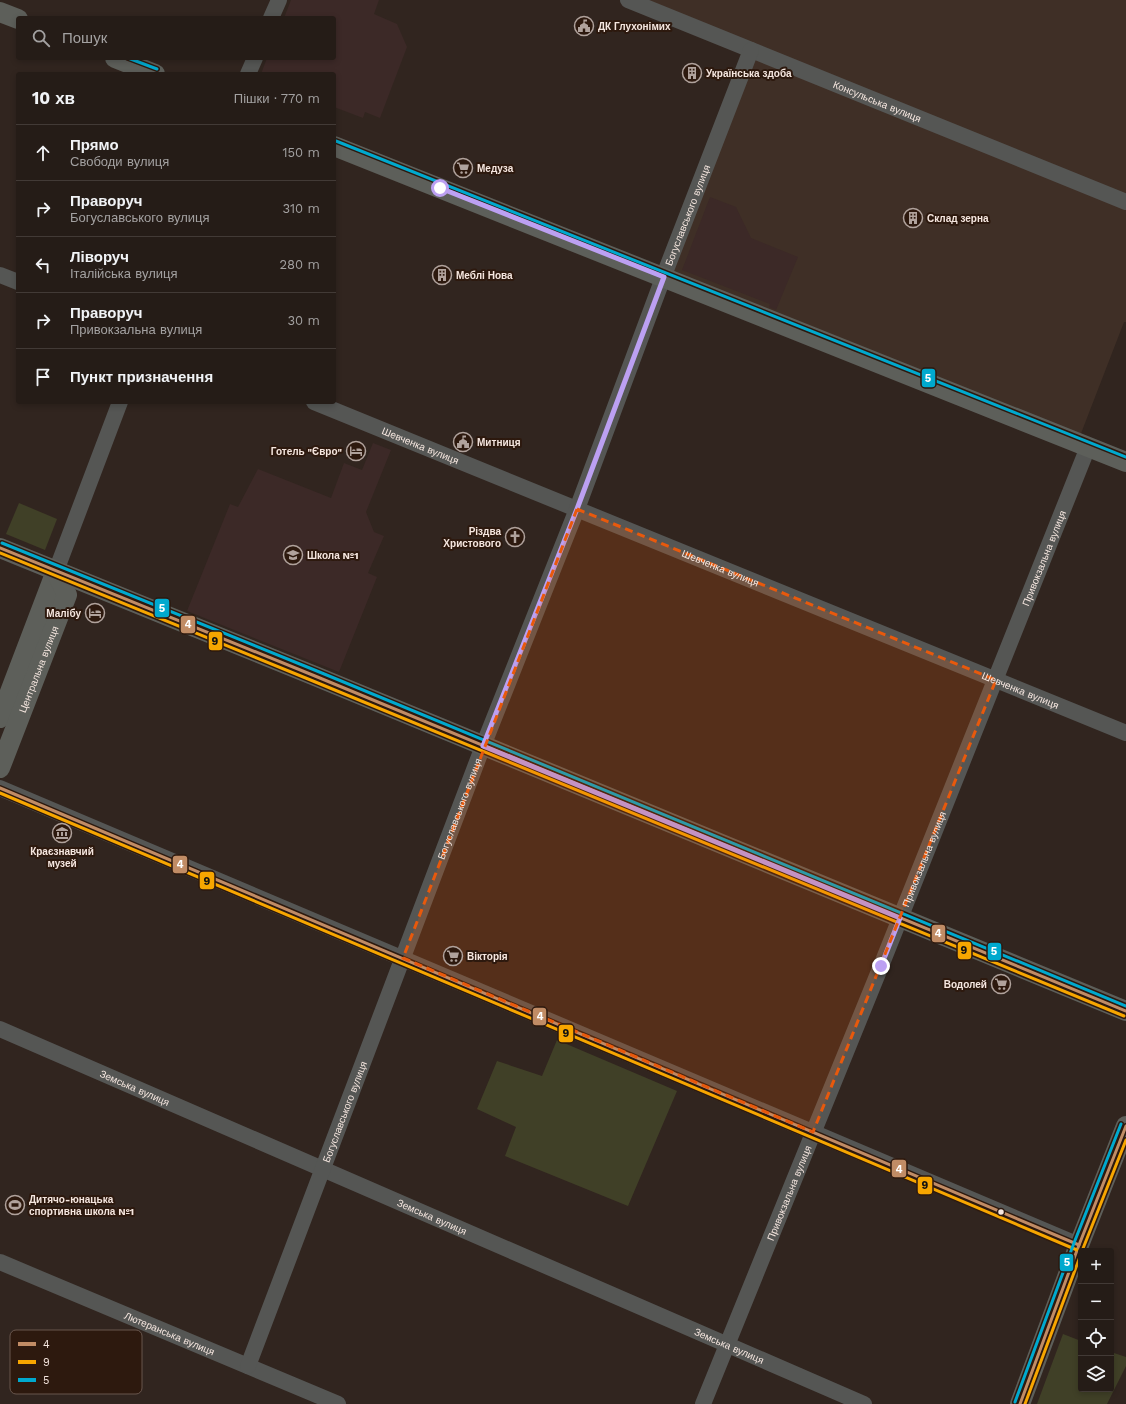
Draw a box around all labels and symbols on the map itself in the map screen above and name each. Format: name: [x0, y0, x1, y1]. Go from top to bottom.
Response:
public building icon: ДК Глухонімих: [573, 15, 595, 37]
place label: ДК Глухонімих: [598, 21, 671, 32]
building icon: Українська здоба: [681, 62, 703, 84]
place label: Українська здоба: [706, 68, 792, 79]
street label: Консульська вулиця: [831, 79, 923, 124]
supermarket icon: Медуза: [452, 157, 474, 179]
place label: Медуза: [477, 163, 514, 174]
street label: Богуславського вулиця: [663, 163, 712, 267]
route start: [431, 179, 449, 197]
building icon: Склад зерна: [902, 207, 924, 229]
place label: Склад зерна: [927, 213, 989, 224]
building icon: Меблі Нова: [431, 264, 453, 286]
place label: Меблі Нова: [456, 270, 513, 281]
line badge: 5: [921, 368, 936, 388]
text: 5: [925, 372, 931, 385]
street label: Шевченка вулиця: [380, 425, 460, 466]
public building icon: Митниця: [452, 431, 474, 453]
place label: Митниця: [477, 437, 521, 448]
hotel icon: Готель "Євро": [345, 440, 367, 462]
place label: Готель "Євро": [271, 446, 343, 457]
street label: Привокзальна вулиця: [1020, 509, 1068, 608]
place label: Різдва Христового: [443, 526, 501, 549]
church icon: Різдва Христового: [504, 526, 526, 548]
school or university icon: Школа №1: [282, 544, 304, 566]
street label: Шевченка вулиця: [680, 548, 760, 589]
place label: Школа №1: [307, 550, 359, 561]
line badge: 5: [154, 598, 170, 618]
hotel icon: Малібу: [84, 602, 106, 624]
text: 5: [159, 602, 165, 615]
place label: Малібу: [46, 608, 81, 619]
line badge: 4: [180, 615, 196, 634]
text: 4: [184, 618, 192, 631]
street label: Центральна вулиця: [17, 624, 61, 714]
line badge: 9: [208, 631, 223, 651]
text: 9: [212, 635, 219, 648]
street label: Шевченка вулиця: [980, 670, 1060, 711]
street label: Богуславського вулиця: [436, 757, 484, 861]
street label: Привокзальна вулиця: [900, 810, 948, 908]
museum icon: Краєзнавчий музей: [51, 822, 73, 844]
place label: Краєзнавчий музей: [30, 846, 94, 869]
line badge: 4: [172, 855, 188, 874]
text: 4: [176, 858, 184, 871]
line badge: 9: [199, 871, 215, 890]
text: 9: [204, 875, 211, 888]
line badge: 4: [931, 924, 946, 943]
text: 4: [934, 927, 942, 940]
line badge: 9: [957, 941, 972, 960]
line badge: 5: [987, 942, 1002, 961]
text: 9: [961, 944, 968, 957]
supermarket icon: Вікторія: [442, 945, 464, 967]
text: 5: [991, 945, 997, 958]
place label: Вікторія: [467, 951, 508, 962]
route end: [872, 957, 890, 975]
supermarket icon: Водолей: [990, 973, 1012, 995]
place label: Водолей: [944, 979, 987, 990]
line badge: 4: [532, 1007, 547, 1026]
text: 4: [536, 1010, 544, 1023]
line badge: 9: [558, 1024, 574, 1043]
text: 9: [563, 1027, 570, 1040]
street label: Богуславського вулиця: [321, 1060, 369, 1164]
street label: Земська вулиця: [98, 1068, 171, 1108]
street label: Привокзальна вулиця: [765, 1144, 814, 1242]
line badge: 4: [891, 1159, 907, 1178]
text: 4: [895, 1163, 903, 1176]
line badge: 9: [917, 1176, 933, 1195]
text: 9: [922, 1179, 929, 1192]
sports icon: Дитячо-юнацька спортивна школа №1: [4, 1194, 26, 1216]
place label: Дитячо-юнацька спортивна школа №1: [29, 1194, 134, 1217]
street label: Земська вулиця: [395, 1197, 468, 1237]
unlabelled marker: [996, 1207, 1006, 1217]
line badge: 5: [1059, 1253, 1074, 1272]
text: 5: [1064, 1256, 1070, 1269]
street label: Лютеранська вулиця: [123, 1310, 216, 1358]
street label: Земська вулиця: [693, 1326, 766, 1366]
legend: [10, 1330, 142, 1394]
text: 4: [43, 1338, 50, 1351]
text: 9: [43, 1356, 50, 1369]
text: 5: [43, 1374, 49, 1387]

